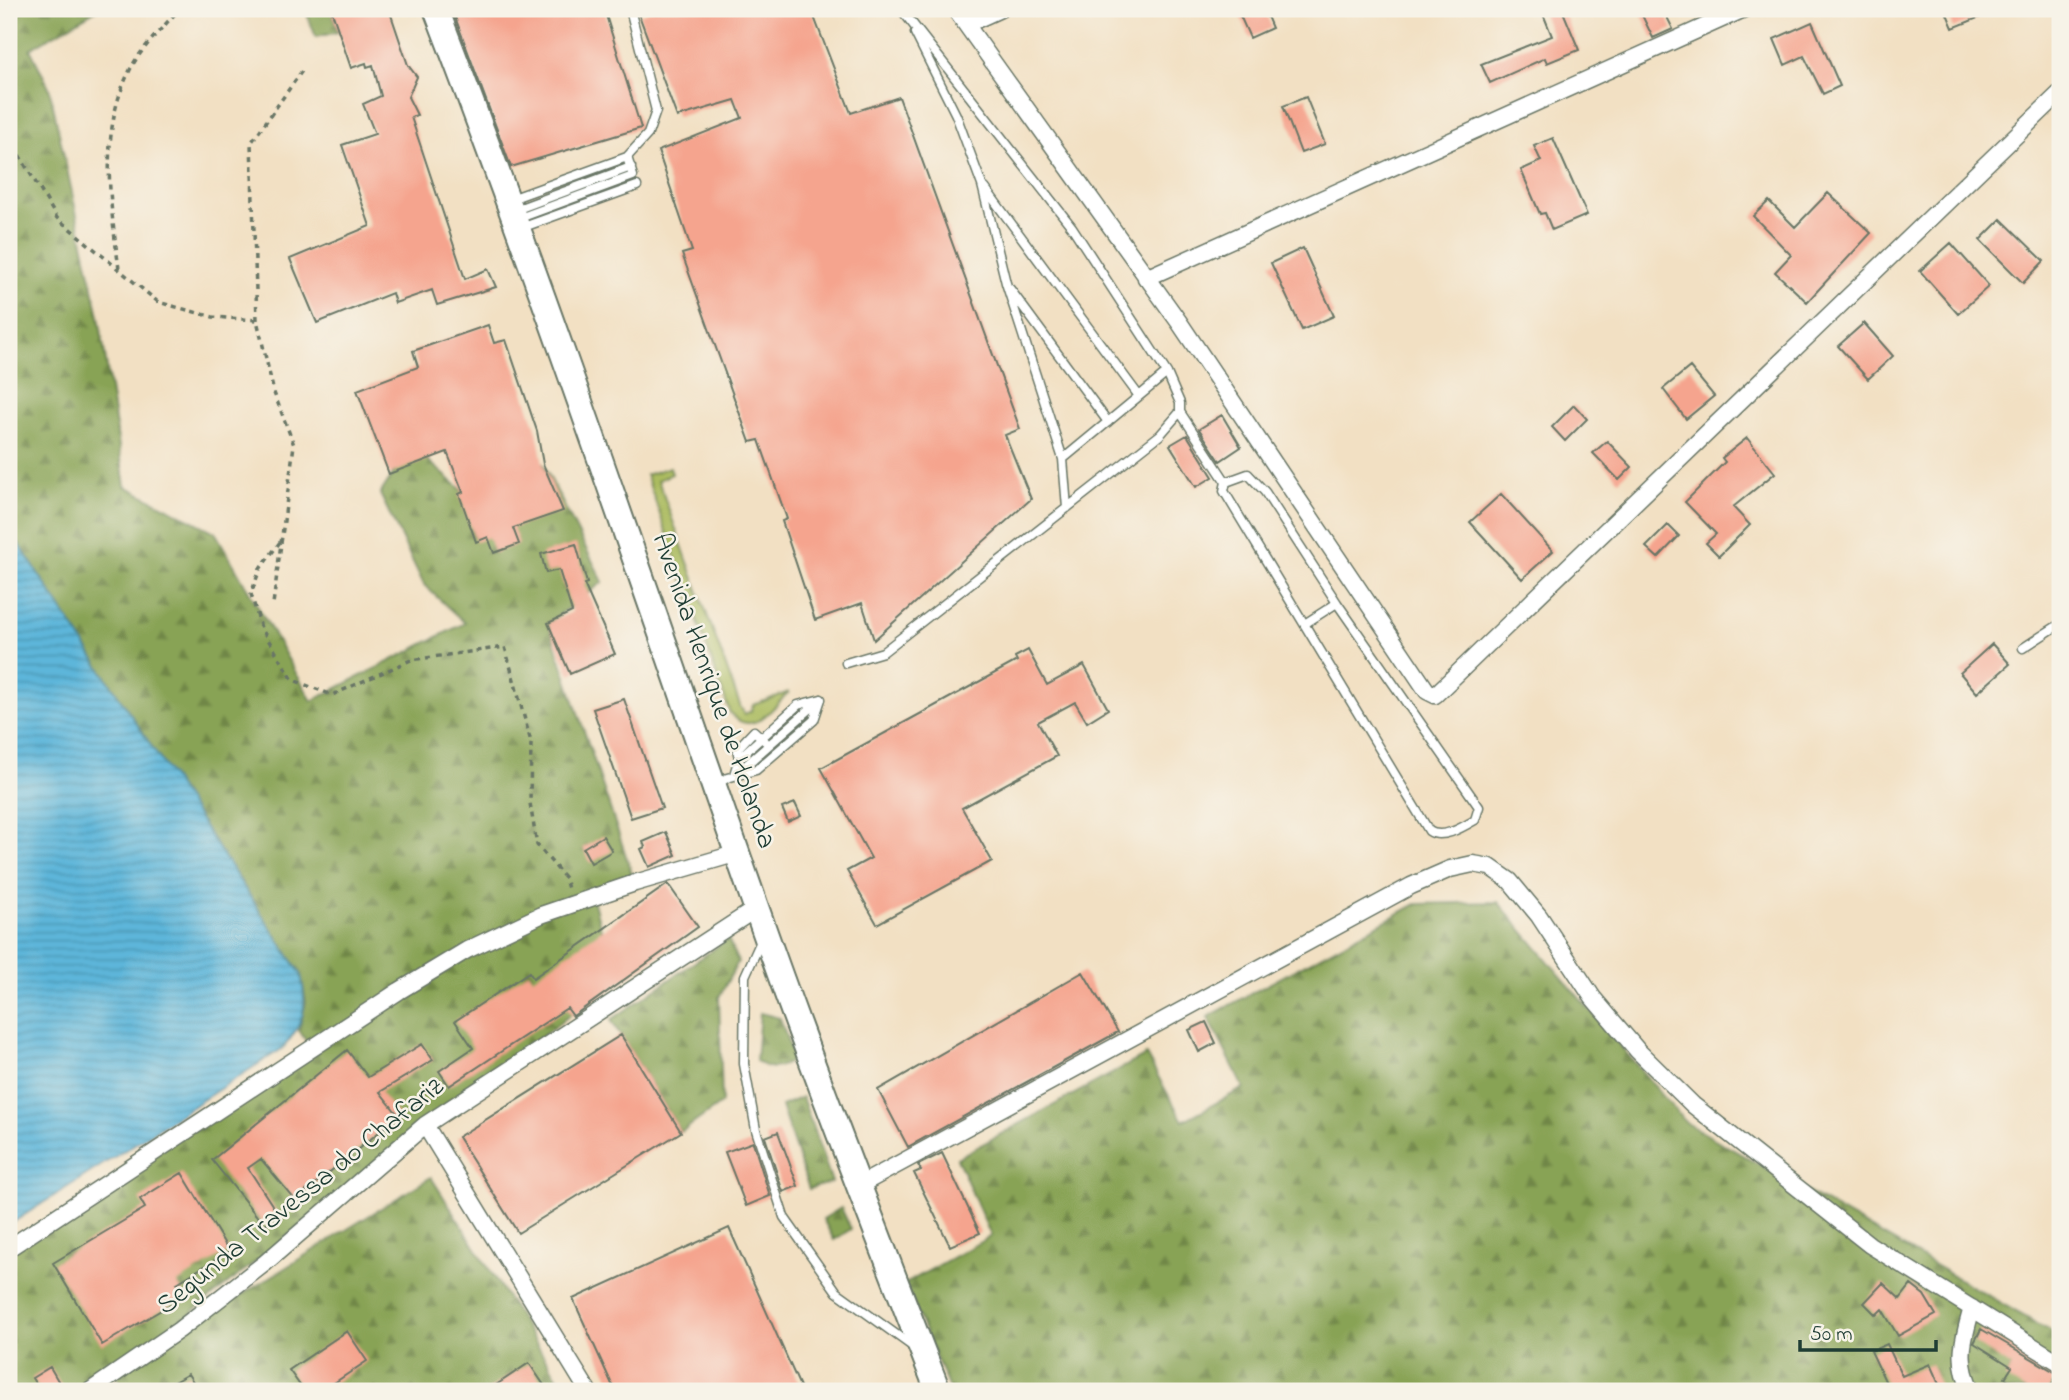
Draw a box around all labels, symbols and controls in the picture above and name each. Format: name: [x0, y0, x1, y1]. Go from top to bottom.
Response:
street label: Avenida Henrique de Holanda: [640, 528, 786, 854]
street label: Segunda Travessa do Chafariz: [148, 1068, 454, 1326]
scale bar: [1800, 1309, 1936, 1353]
text: 50 m: [1810, 1320, 1853, 1350]

